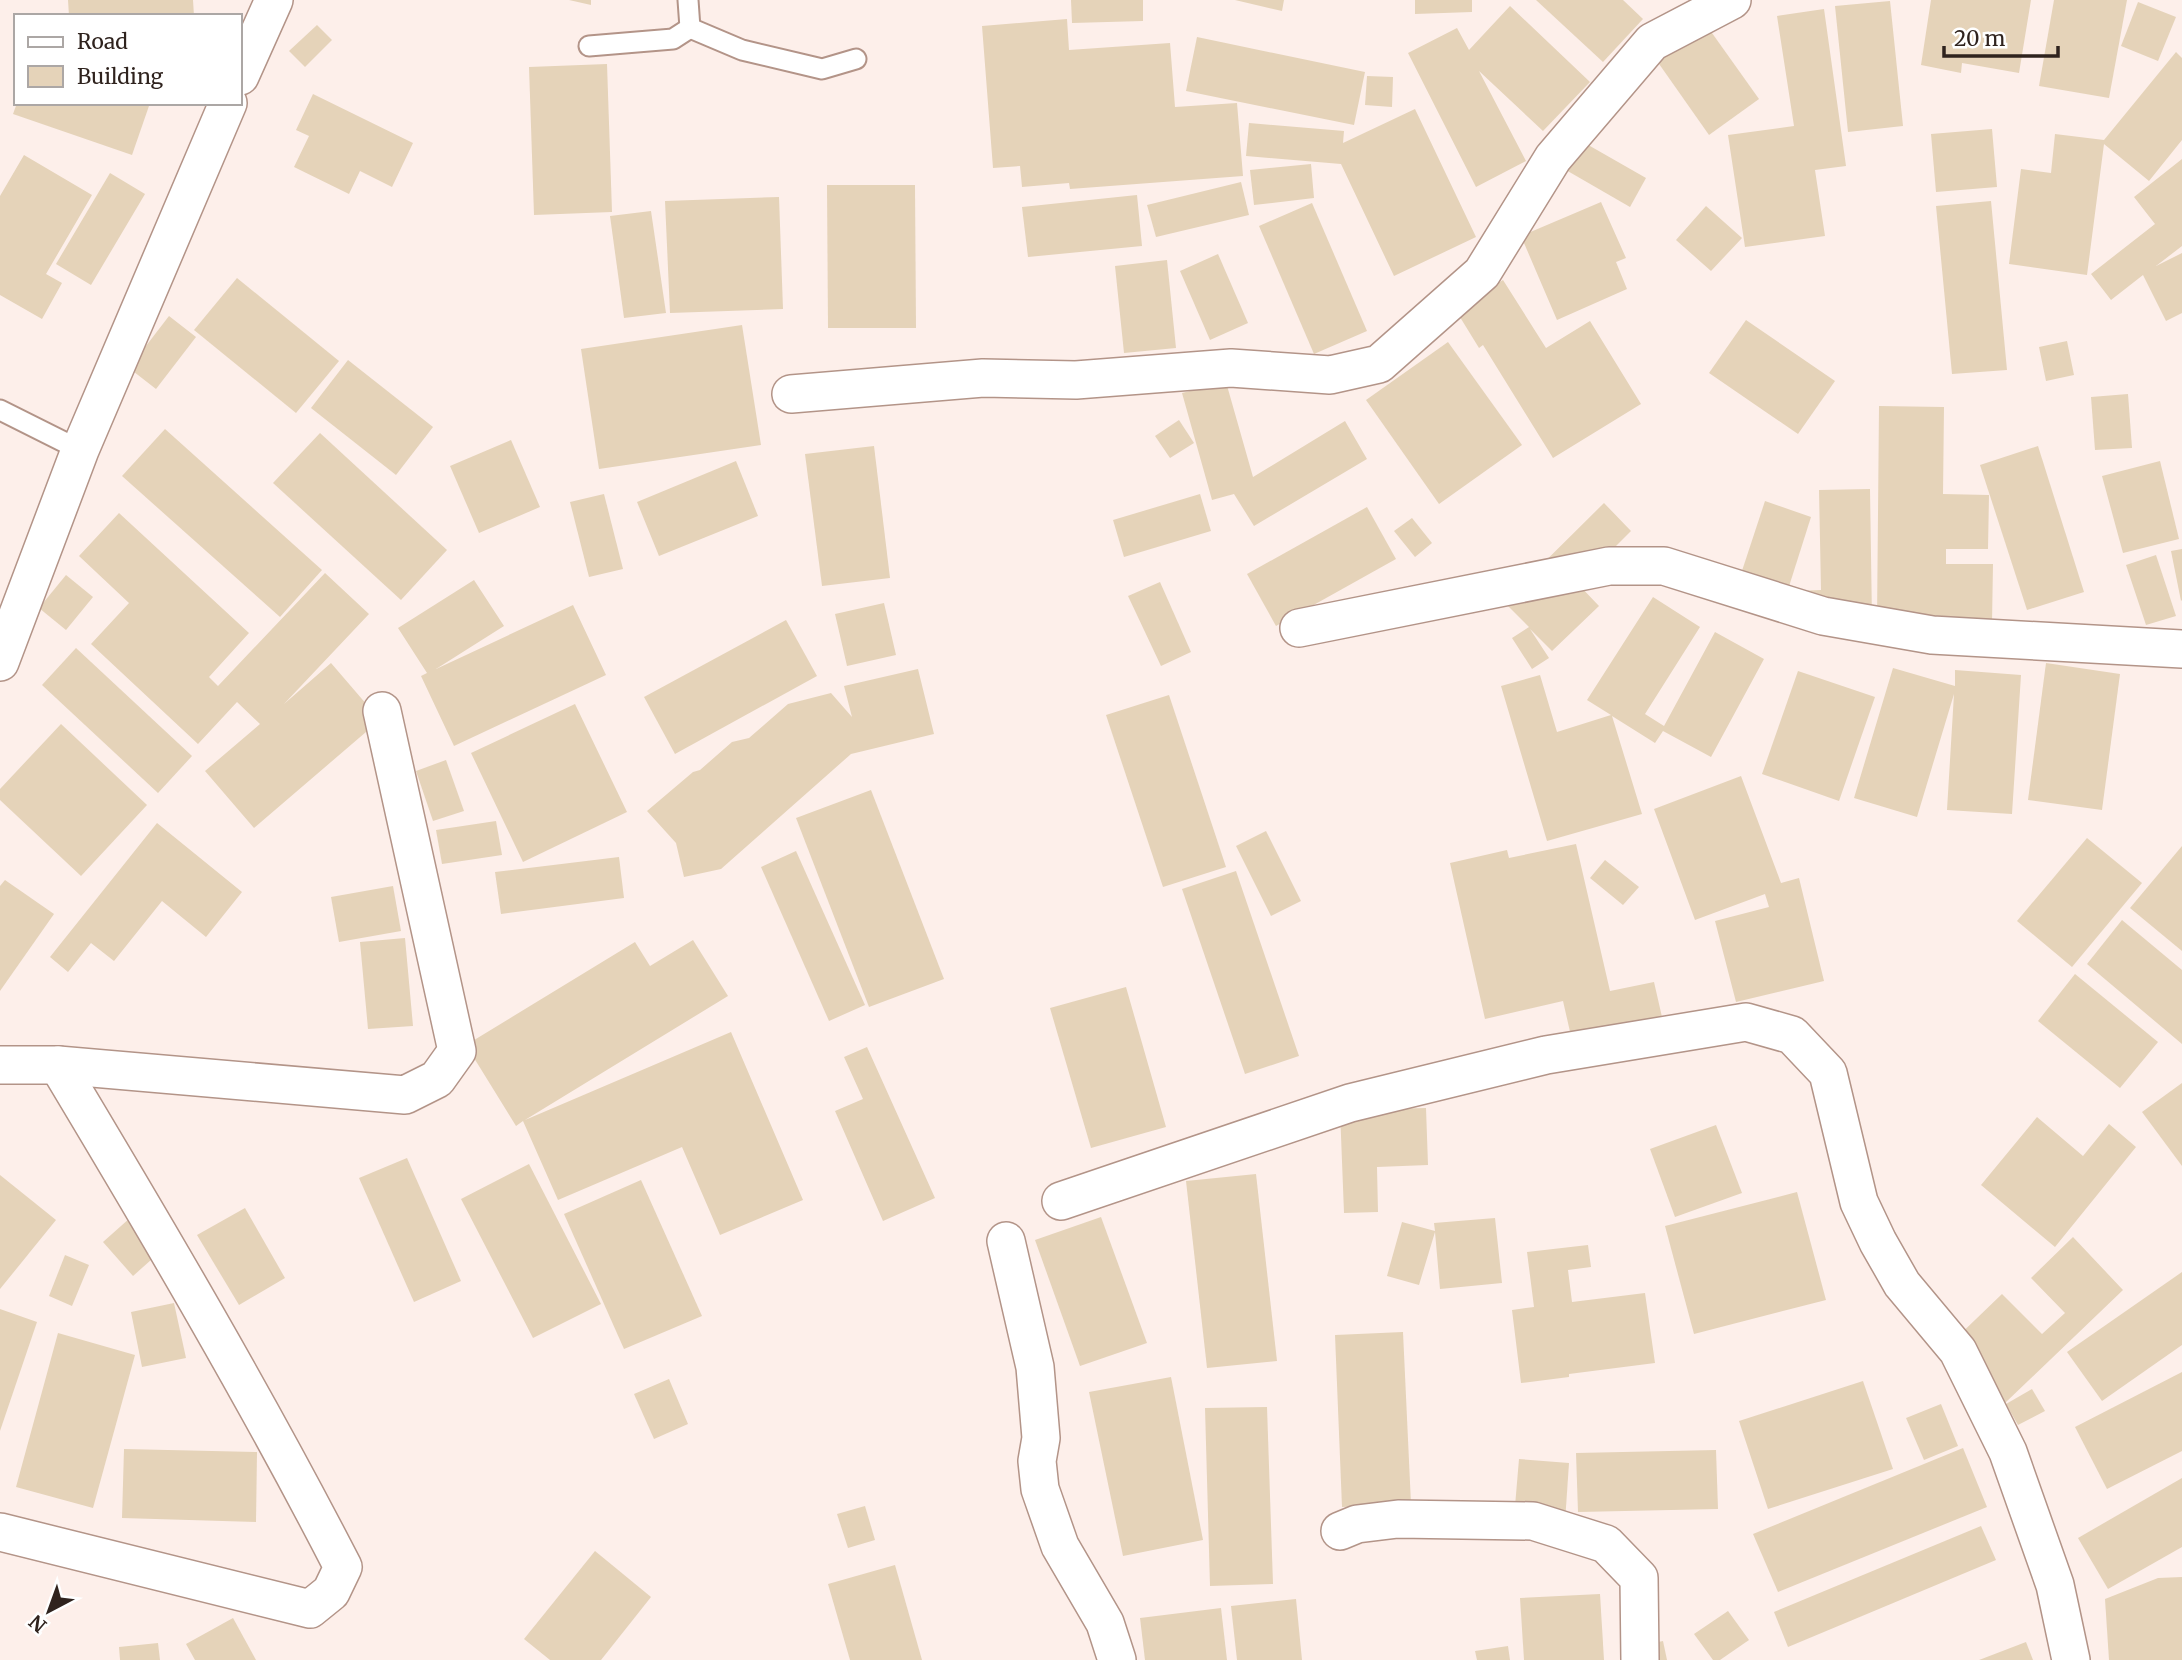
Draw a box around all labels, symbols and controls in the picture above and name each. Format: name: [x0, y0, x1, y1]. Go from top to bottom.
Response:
legend: [14, 14, 242, 105]
scale bar: [1944, 14, 2058, 58]
text: 20 m: [1954, 25, 2006, 52]
text: Road: [77, 28, 128, 55]
text: Building: [77, 63, 164, 90]
north arrow: [14, 1576, 84, 1646]
text: N: [24, 1610, 51, 1638]

